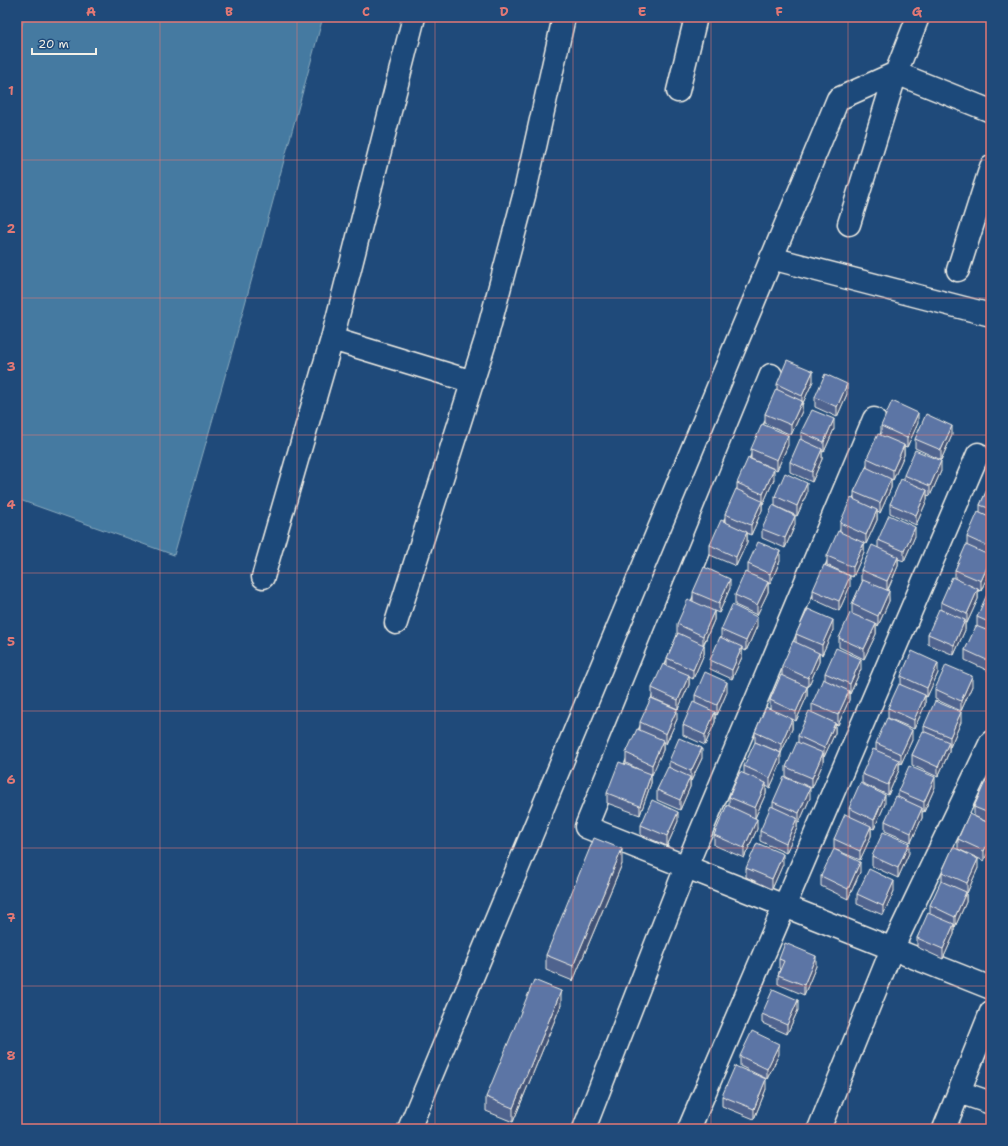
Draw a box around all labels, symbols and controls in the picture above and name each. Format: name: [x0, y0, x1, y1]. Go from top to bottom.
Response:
text: A: [86, 3, 96, 20]
text: B: [225, 3, 233, 20]
text: C: [362, 3, 370, 20]
text: D: [499, 3, 509, 20]
text: E: [638, 3, 647, 20]
text: F: [775, 3, 783, 20]
text: G: [912, 3, 923, 20]
scale bar: [32, 30, 96, 56]
text: 20 m: [38, 36, 69, 52]
text: 1: [8, 82, 14, 99]
text: 2: [6, 220, 16, 237]
text: 3: [6, 358, 16, 375]
text: 4: [6, 496, 16, 513]
text: 5: [7, 633, 15, 650]
text: 6: [6, 771, 16, 788]
text: 7: [6, 909, 16, 926]
text: 8: [6, 1047, 16, 1064]

